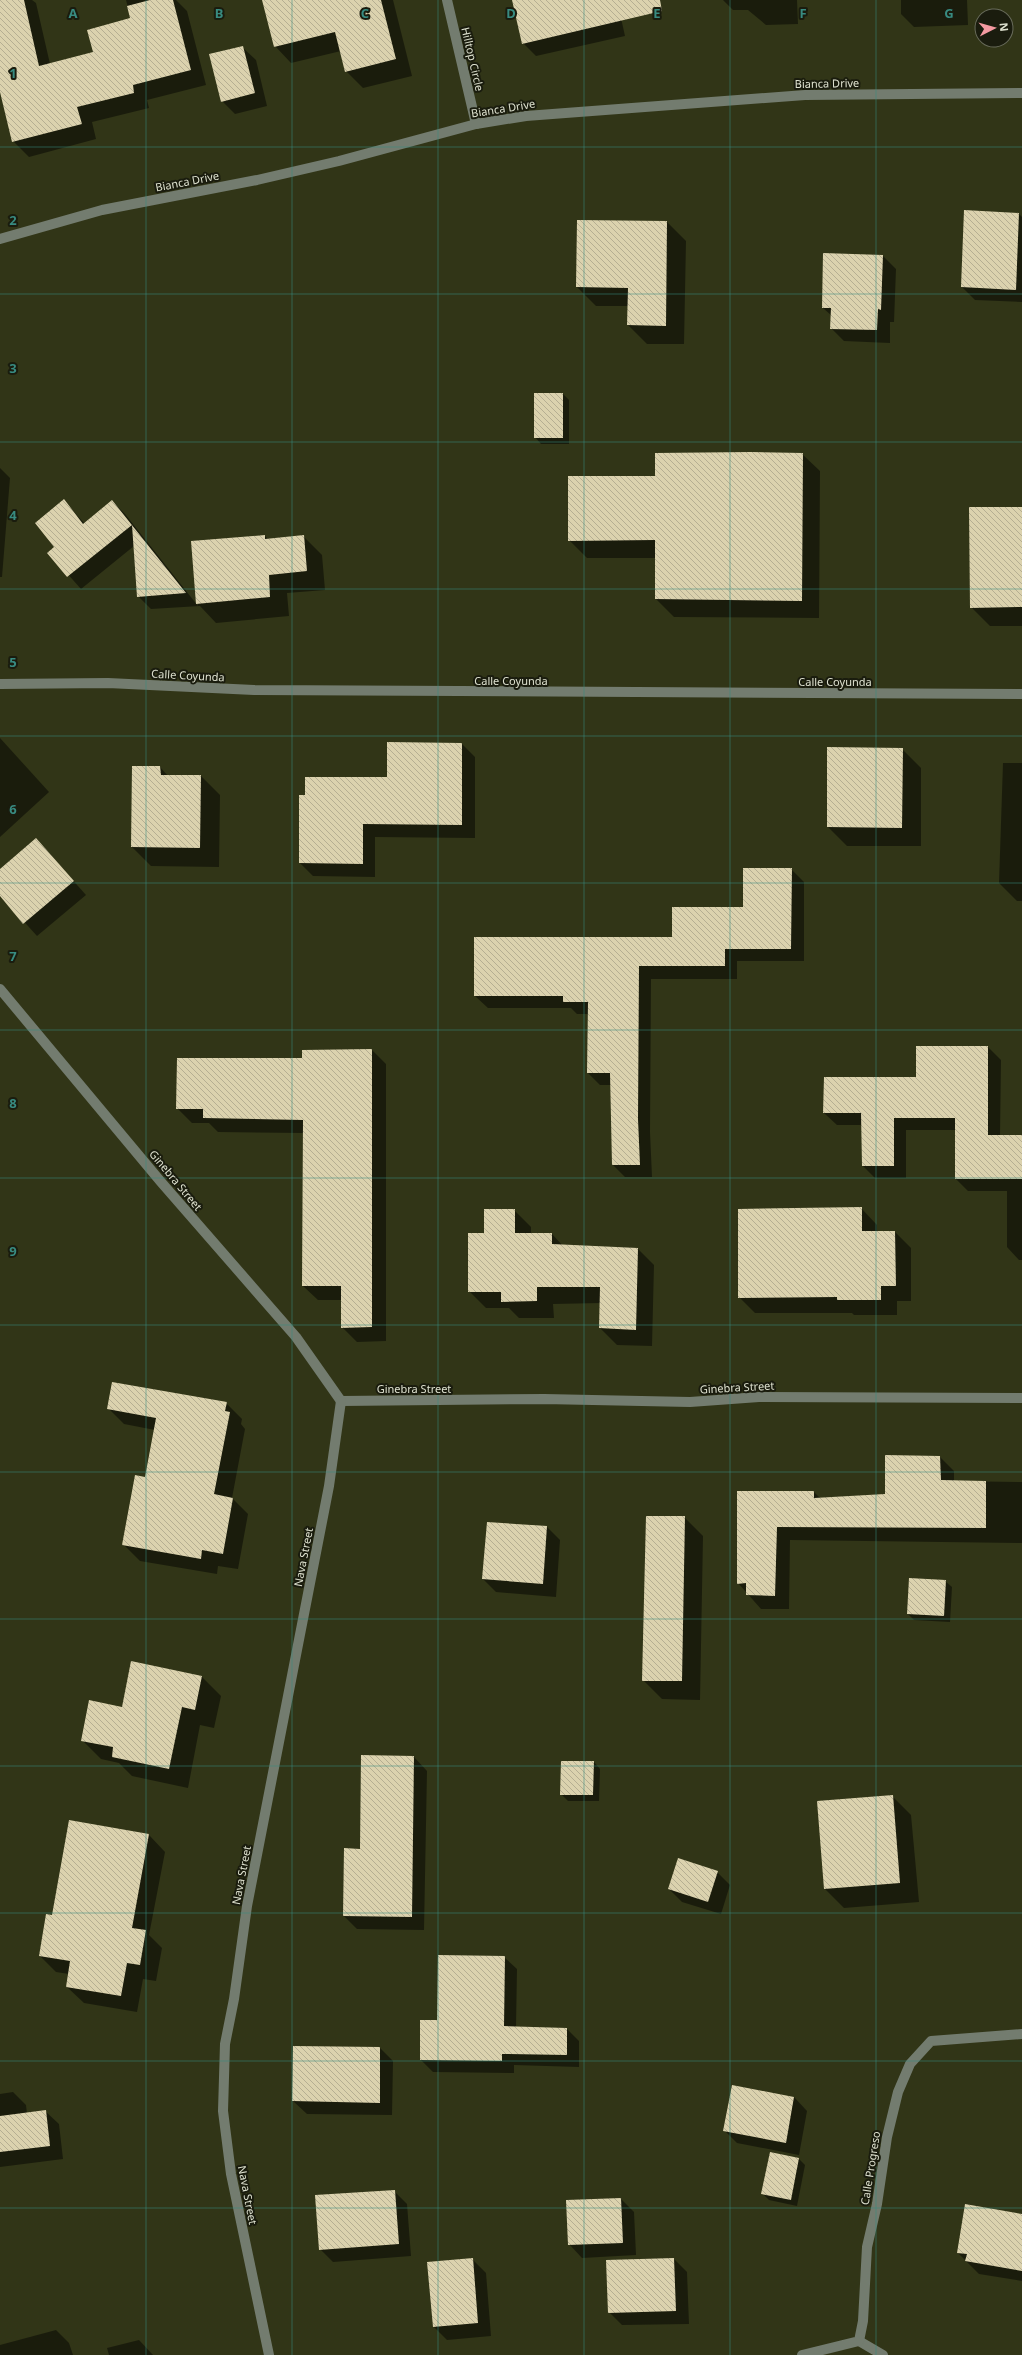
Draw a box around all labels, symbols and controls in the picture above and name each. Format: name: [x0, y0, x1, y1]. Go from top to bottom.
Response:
text: A: [69, 4, 78, 22]
text: B: [215, 4, 223, 22]
text: C: [361, 4, 369, 22]
text: D: [506, 4, 516, 22]
text: E: [653, 4, 661, 22]
text: F: [799, 4, 807, 22]
text: G: [944, 4, 954, 22]
north arrow: [974, 8, 1014, 48]
text: N: [997, 22, 1012, 32]
street label: Hilltop Circle: [458, 25, 488, 93]
text: 1: [9, 64, 17, 82]
street label: Bianca Drive: [795, 75, 859, 91]
street label: Bianca Drive: [470, 96, 536, 120]
street label: Bianca Drive: [154, 167, 220, 195]
text: 2: [9, 211, 17, 229]
text: 3: [9, 359, 17, 377]
text: 4: [9, 506, 17, 524]
text: 5: [9, 653, 17, 671]
street label: Calle Coyunda: [151, 666, 225, 684]
street label: Calle Coyunda: [474, 673, 548, 688]
street label: Calle Coyunda: [798, 674, 872, 689]
text: 6: [9, 800, 17, 818]
text: 7: [9, 947, 17, 965]
text: 8: [9, 1094, 17, 1112]
street label: Ginebra Street: [146, 1147, 206, 1213]
text: 9: [9, 1242, 17, 1260]
street label: Ginebra Street: [699, 1378, 775, 1396]
street label: Ginebra Street: [377, 1381, 451, 1396]
street label: Nava Street: [290, 1526, 316, 1588]
street label: Nava Street: [228, 1844, 254, 1906]
street label: Calle Progreso: [857, 2130, 883, 2206]
street label: Nava Street: [235, 2164, 261, 2226]

